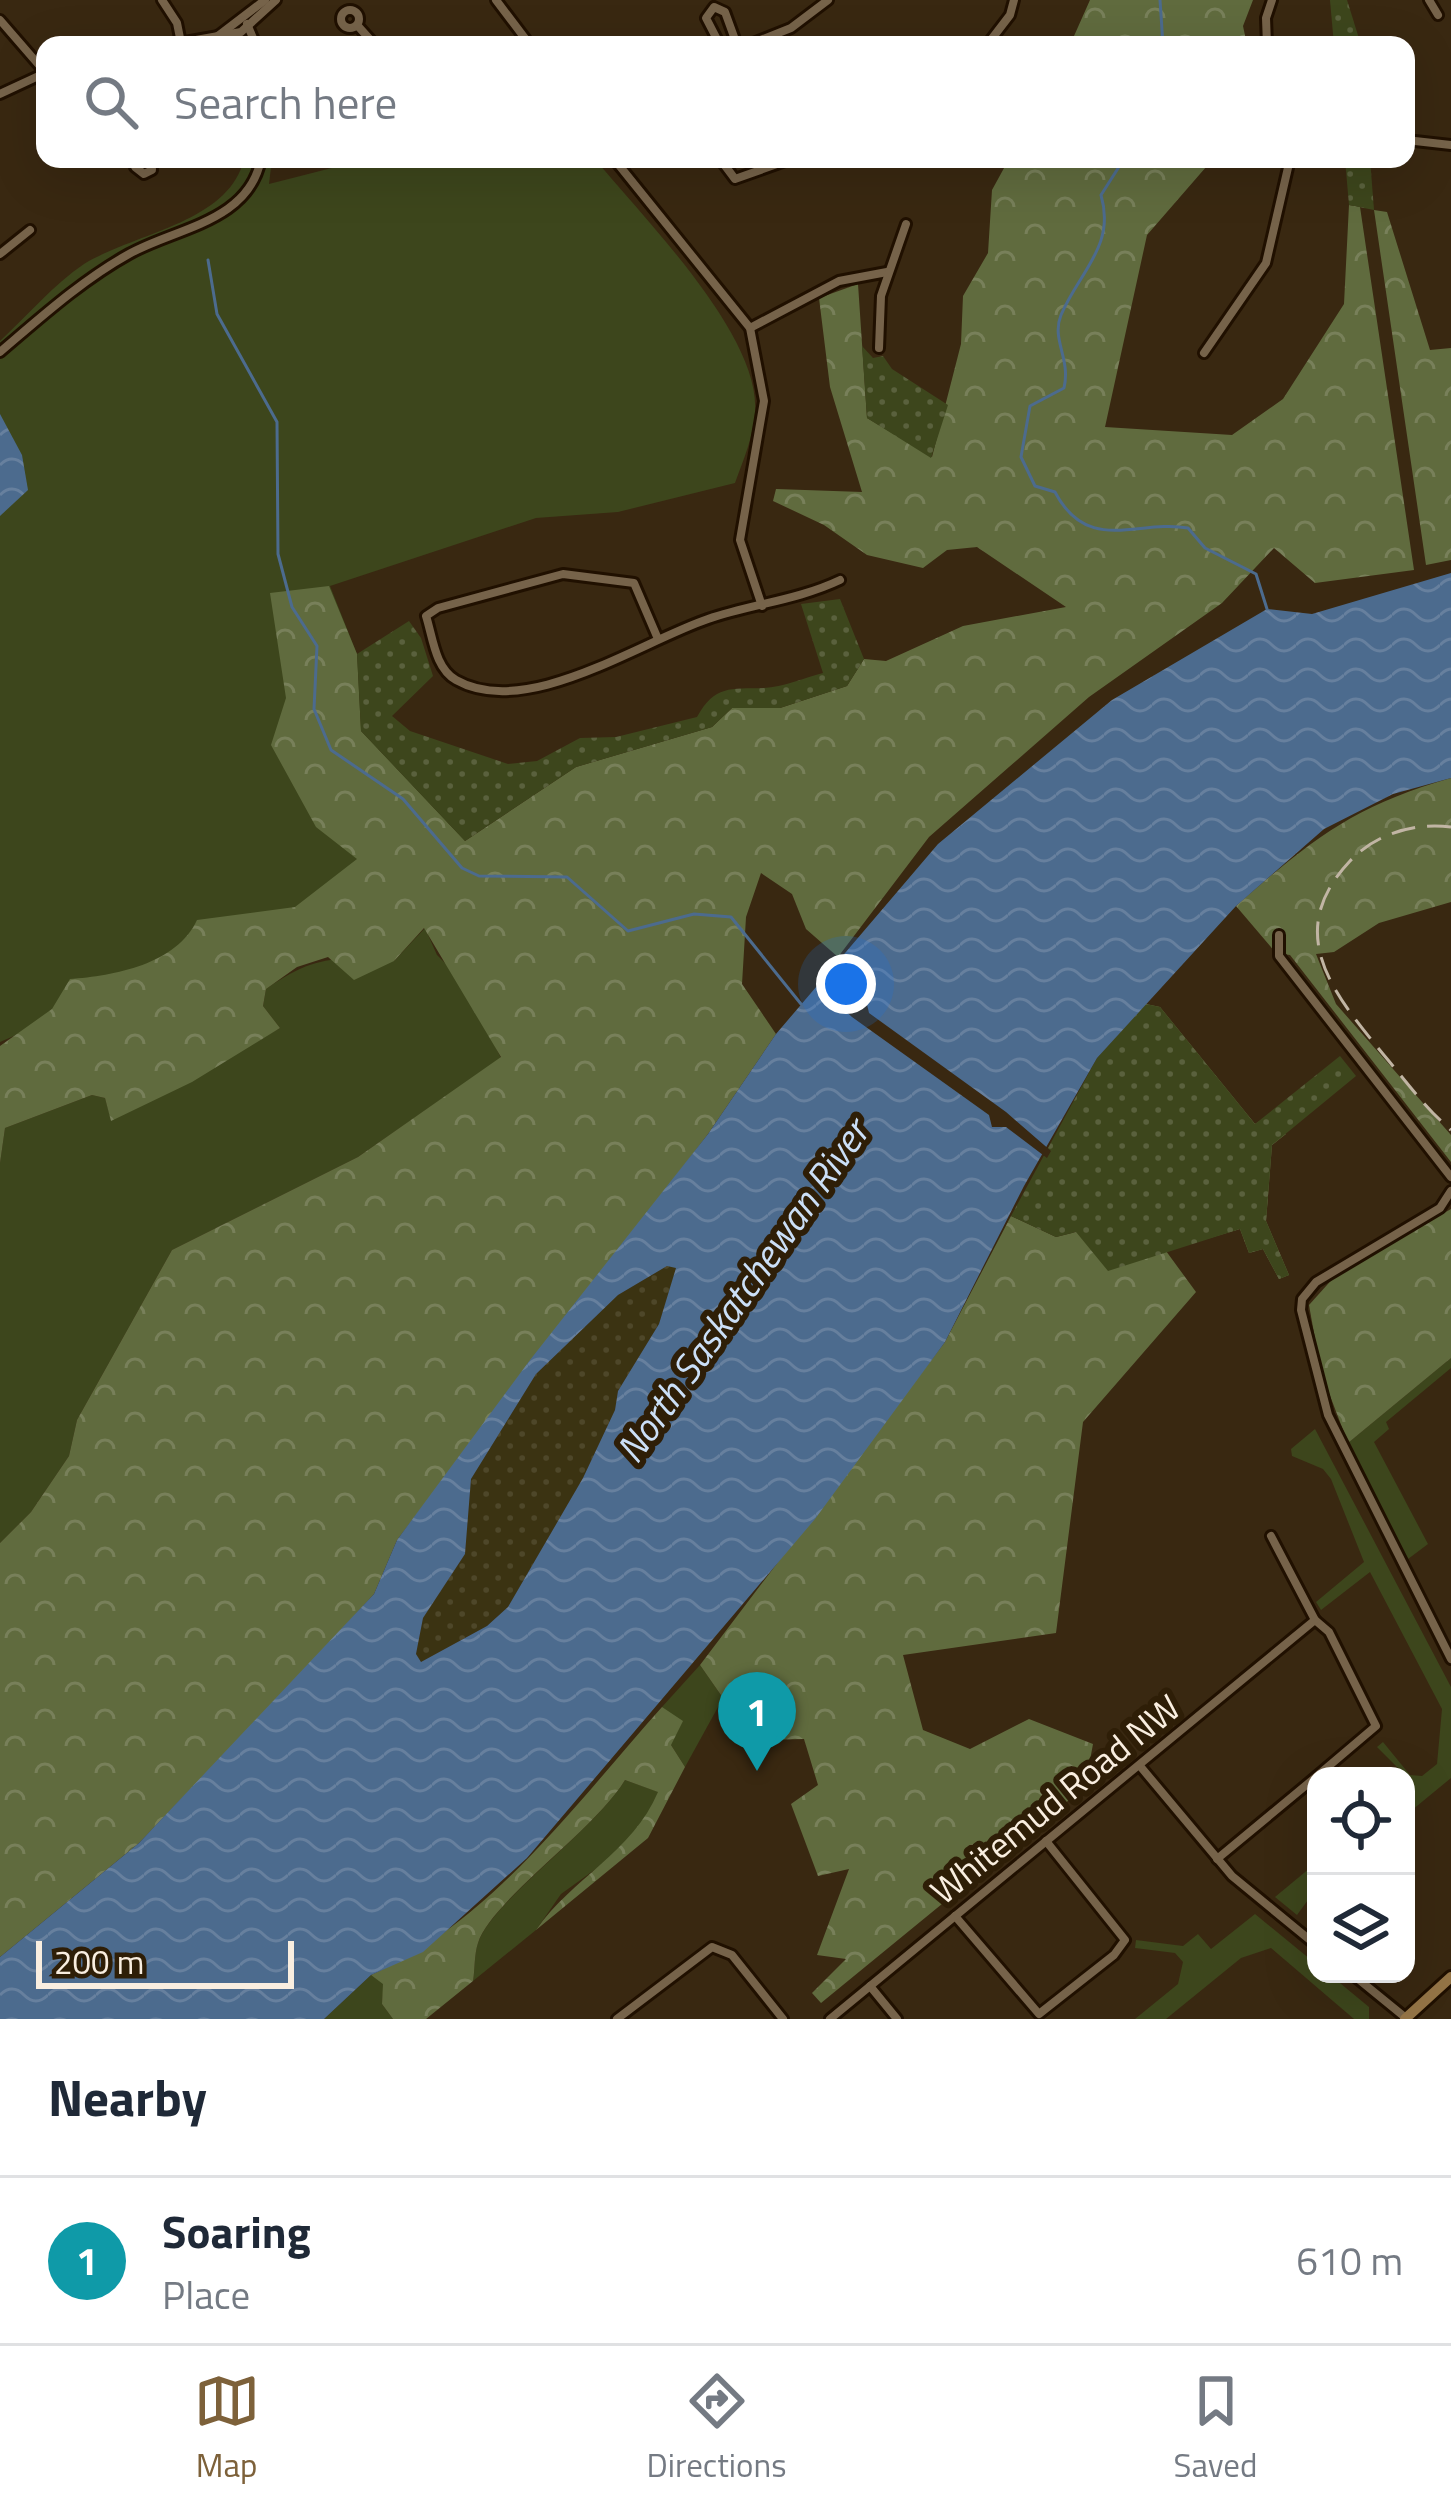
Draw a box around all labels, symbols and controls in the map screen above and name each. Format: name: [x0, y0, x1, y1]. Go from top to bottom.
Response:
search box: [36, 36, 1415, 168]
text: Search here: [174, 68, 397, 136]
icon: search: [78, 69, 144, 135]
your location: [816, 954, 876, 1014]
water label: North Saskatchewan River: [601, 1103, 885, 1474]
pin: 1: [718, 1672, 796, 1771]
street label: Whitemud Road NW: [918, 1680, 1192, 1917]
map controls: [1307, 1767, 1415, 1983]
button: locate: [1307, 1767, 1415, 1875]
button: layers: [1307, 1875, 1415, 1983]
scale bar: [36, 1935, 294, 1988]
text: 200 m: [54, 1937, 144, 1987]
text: Nearby: [48, 2058, 207, 2136]
text: Soaring: [162, 2197, 311, 2265]
text: 1: [76, 2231, 98, 2290]
text: 610 m: [1296, 2231, 1403, 2290]
text: Place: [162, 2265, 250, 2324]
tab: Map: [194, 2368, 260, 2490]
tab: Directions: [647, 2368, 787, 2490]
tab: Saved: [1174, 2368, 1257, 2490]

